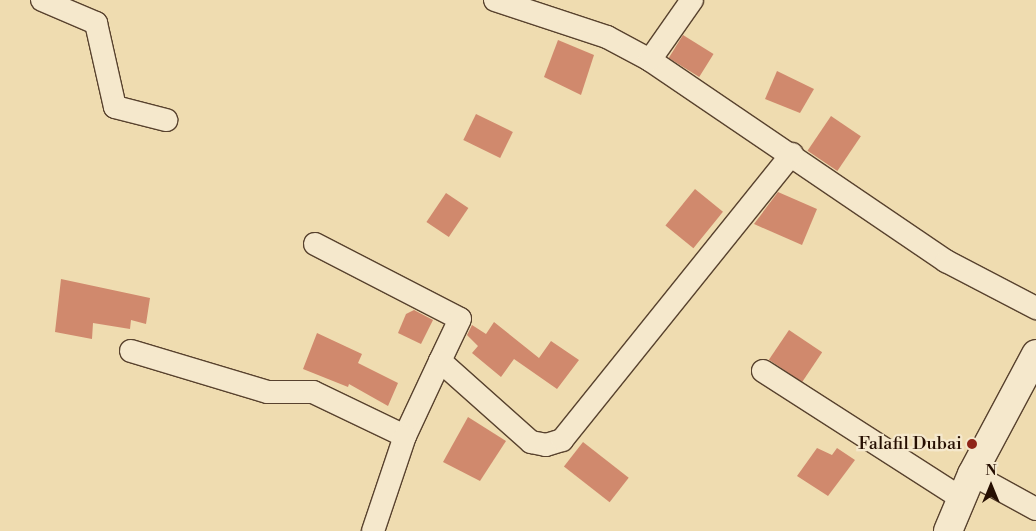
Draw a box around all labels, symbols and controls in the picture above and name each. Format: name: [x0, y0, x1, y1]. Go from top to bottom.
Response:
place label: Falafil Dubai: [858, 433, 962, 455]
marker: Falafil Dubai: [966, 438, 978, 450]
north arrow: [966, 461, 1016, 511]
text: N: [985, 462, 997, 480]

